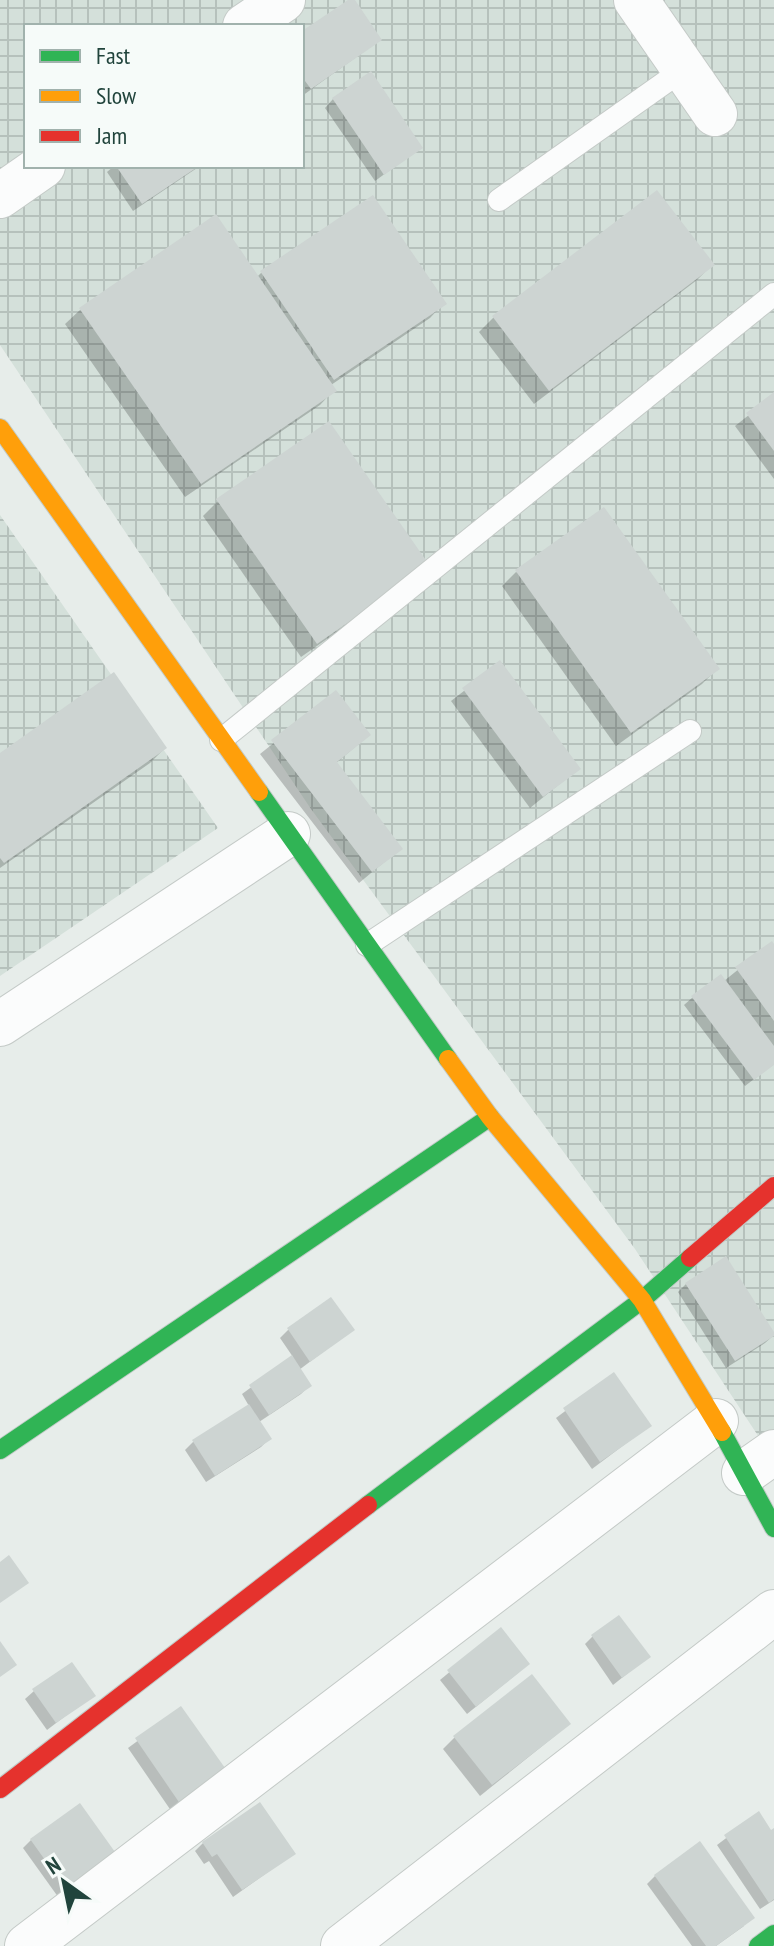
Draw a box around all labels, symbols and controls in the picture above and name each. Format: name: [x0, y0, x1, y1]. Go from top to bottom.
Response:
legend: [24, 24, 304, 168]
text: Fast: [96, 40, 131, 71]
text: Slow: [96, 80, 137, 111]
text: Jam: [95, 120, 127, 151]
north arrow: [24, 1842, 104, 1922]
text: N: [40, 1850, 66, 1880]

